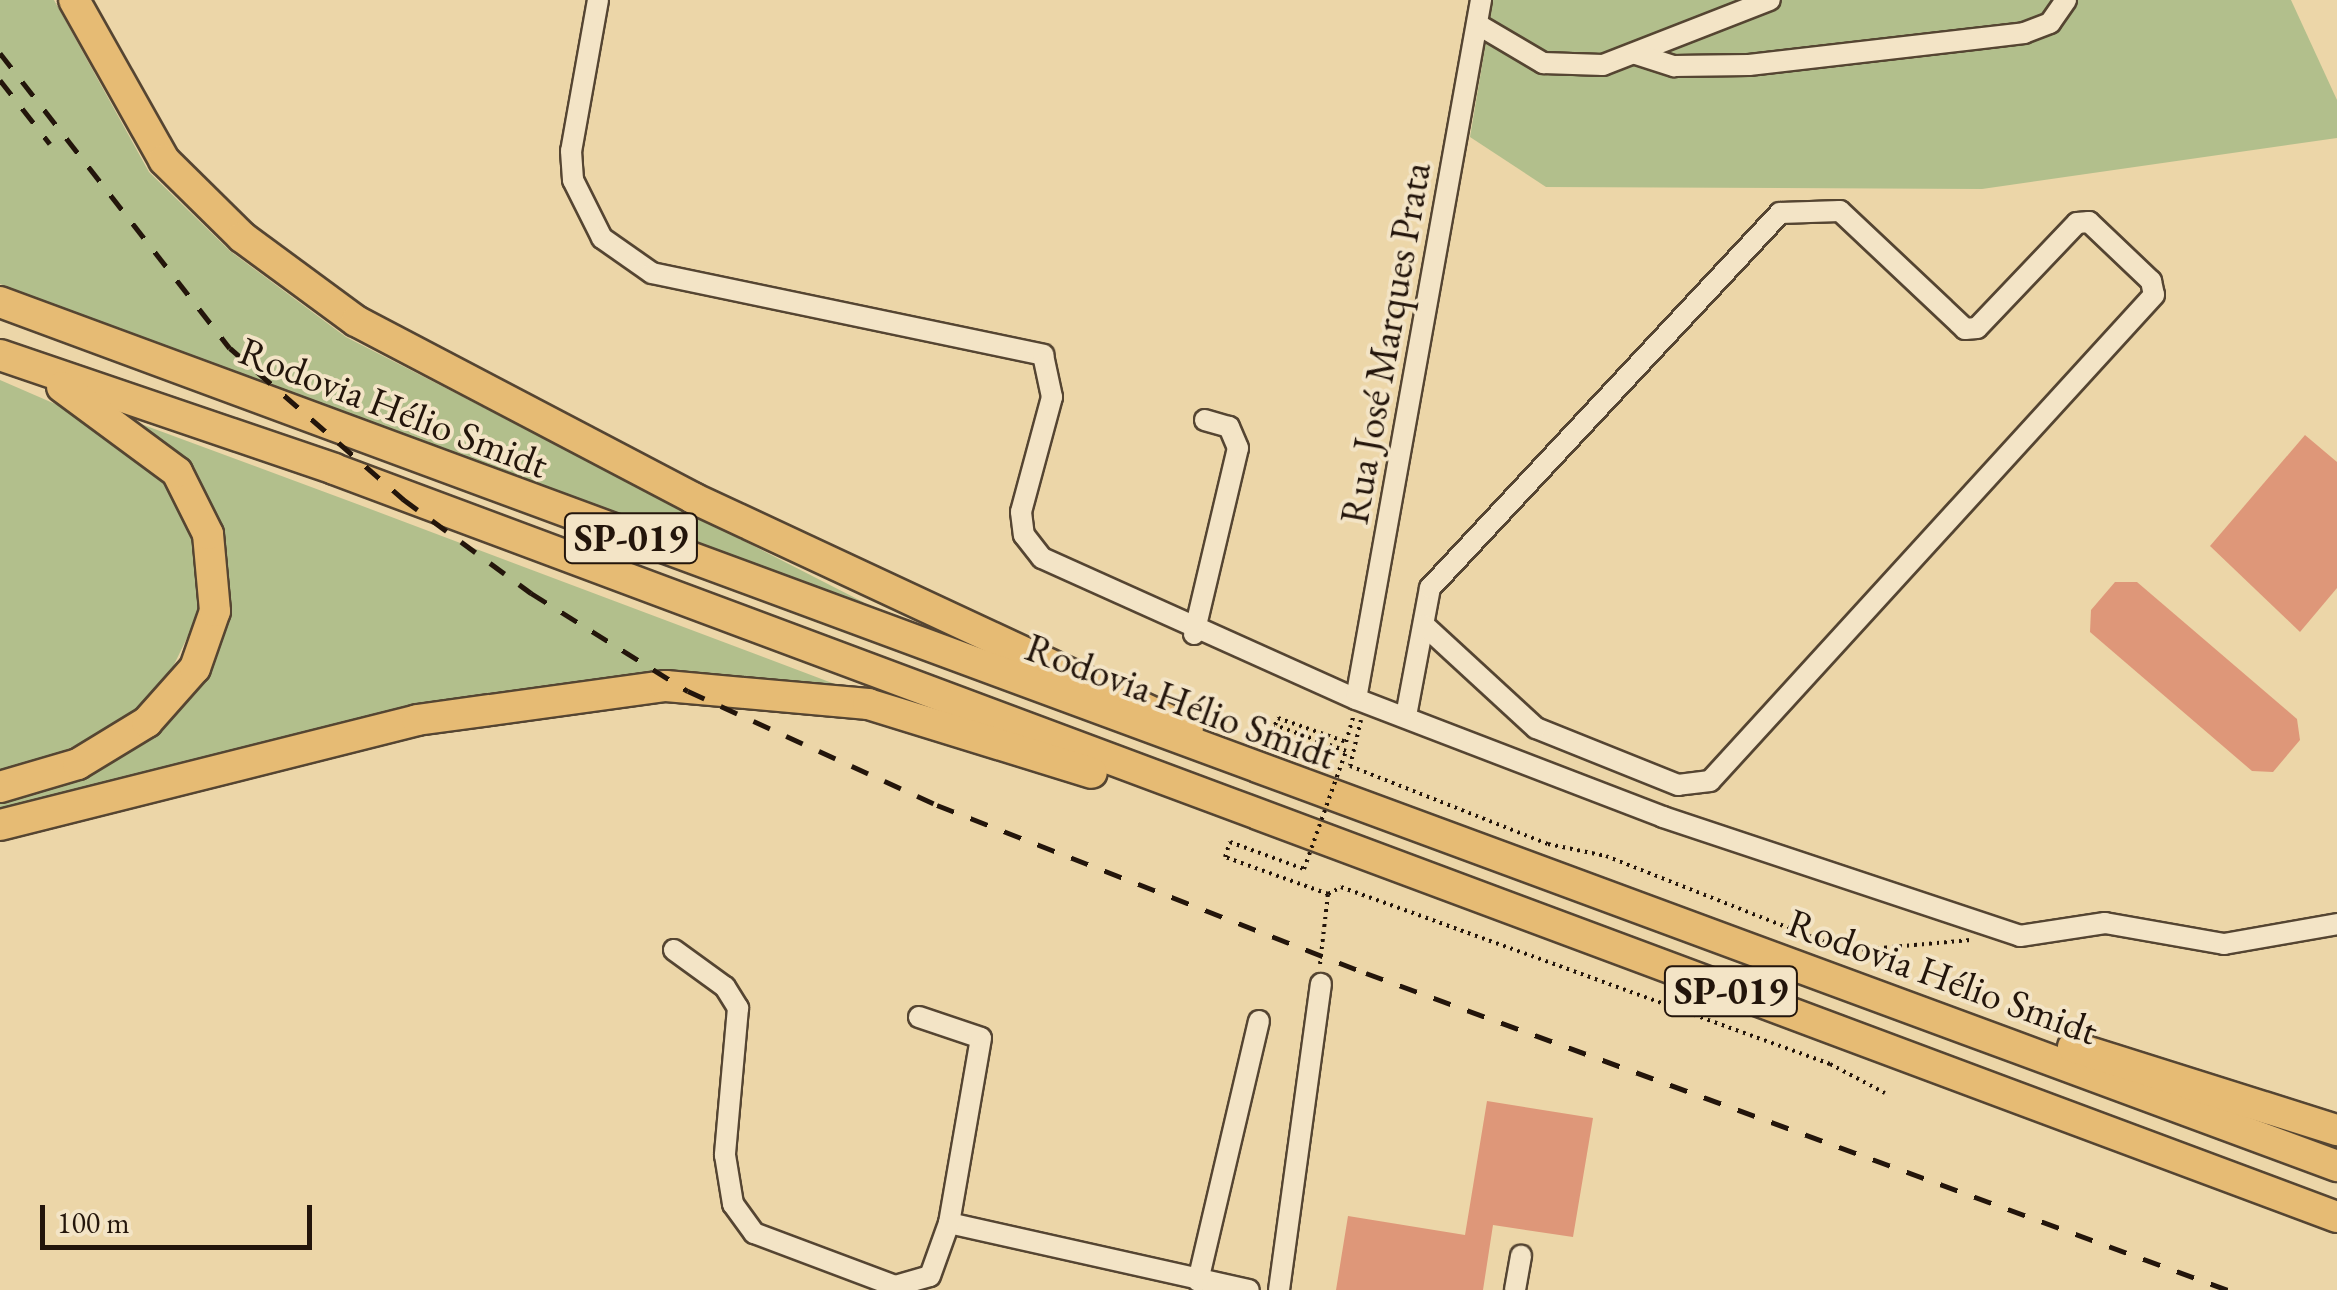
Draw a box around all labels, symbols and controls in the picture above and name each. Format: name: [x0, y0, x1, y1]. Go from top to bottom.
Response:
street label: Rua José Marques Prata: [1330, 158, 1440, 528]
street label: Rodovia Hélio Smidt: [233, 326, 555, 488]
road number: SP-019: [564, 505, 698, 571]
street label: Rodovia Hélio Smidt: [1019, 623, 1343, 779]
street label: Rodovia Hélio Smidt: [1781, 898, 2105, 1054]
road number: SP-019: [1664, 958, 1798, 1024]
scale bar: [45, 1185, 318, 1247]
text: 100 m: [57, 1203, 130, 1242]

